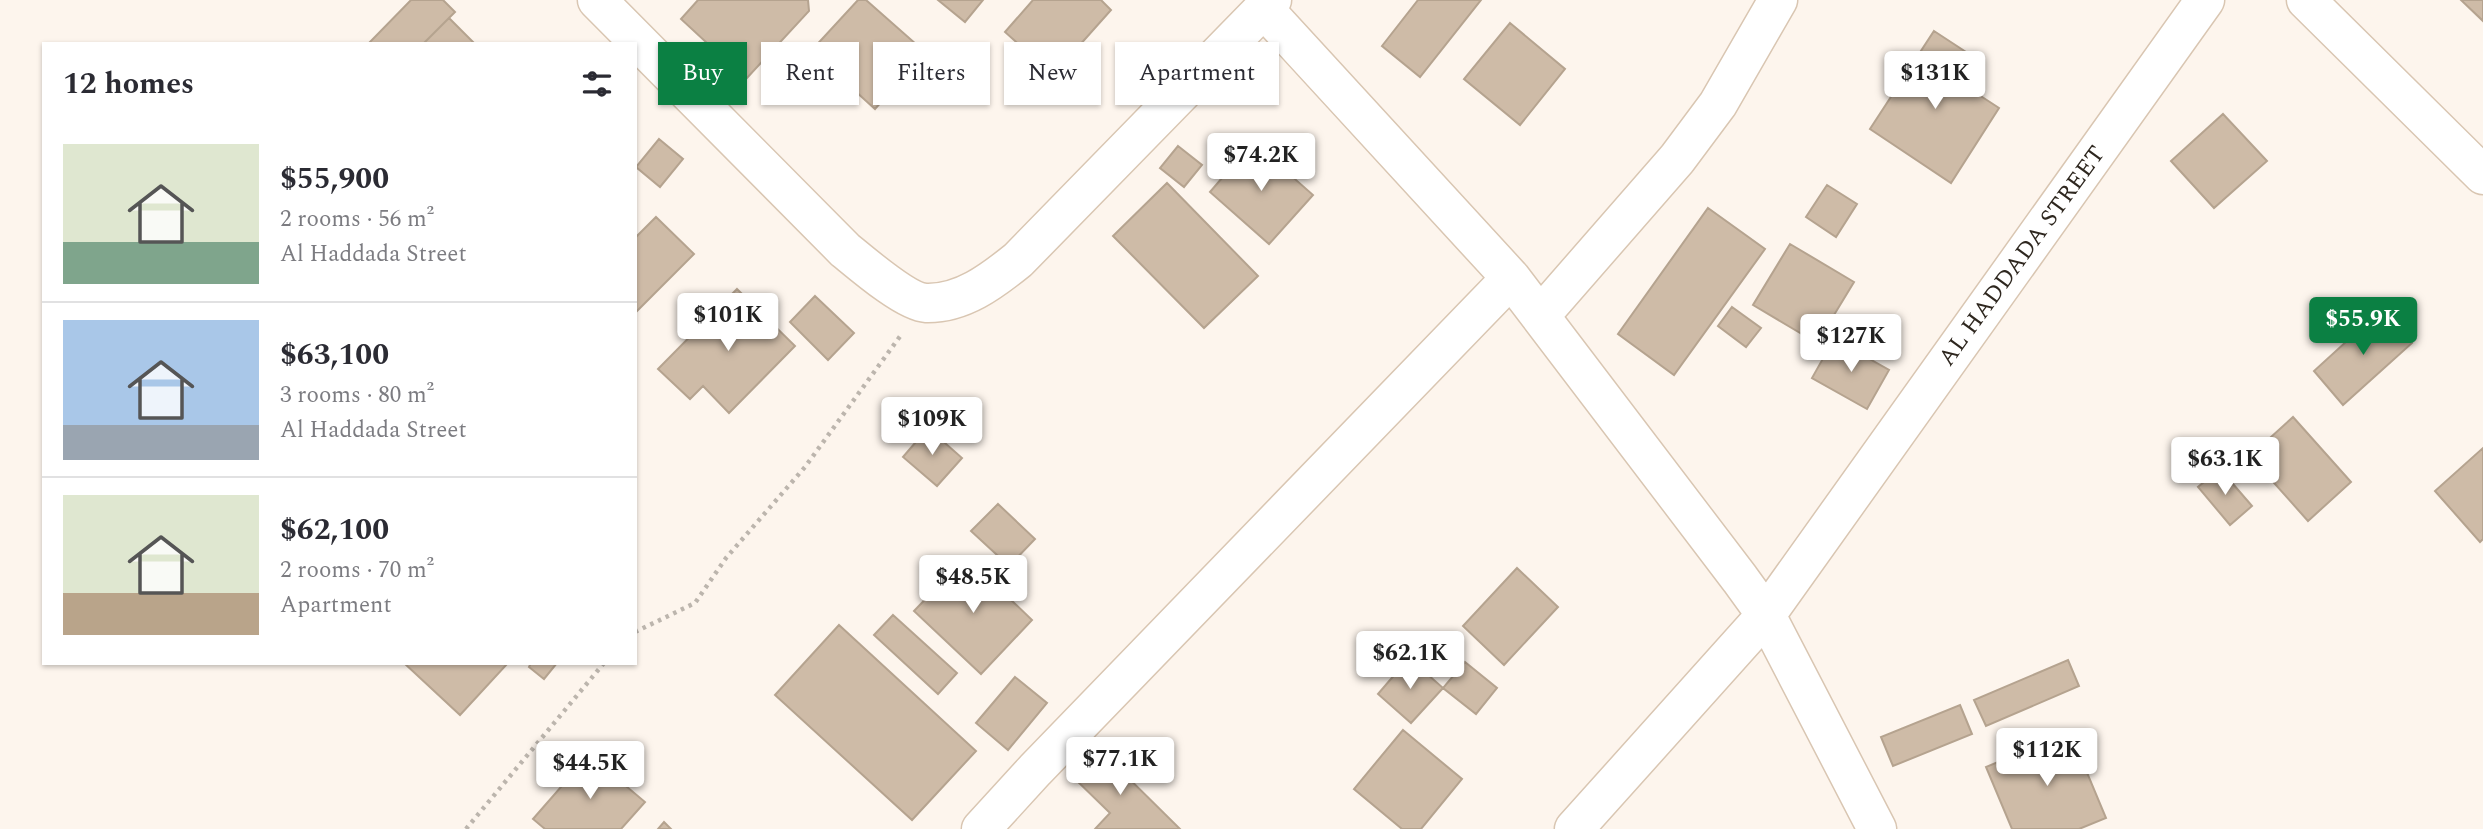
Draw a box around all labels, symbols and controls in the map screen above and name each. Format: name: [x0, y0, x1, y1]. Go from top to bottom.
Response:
chip: Buy: [658, 42, 747, 105]
chip: Rent: [761, 42, 859, 105]
chip: Filters: [873, 42, 990, 105]
chip: New: [1004, 42, 1101, 105]
chip: Apartment: [1115, 42, 1279, 105]
pin: $131K: [1886, 52, 1984, 111]
text: $131K: [1900, 56, 1970, 91]
text: 12 homes: [63, 61, 194, 107]
icon: filters: [578, 65, 616, 103]
pin: $74.2K: [1204, 134, 1318, 193]
text: $74.2K: [1223, 138, 1299, 173]
street label: AL HADDADA STREET: [1929, 138, 2115, 374]
text: $55,900: [280, 156, 389, 202]
icon: home: [119, 172, 203, 256]
text: 2 rooms · 56 m²: [280, 202, 434, 237]
text: Al Haddada Street: [280, 237, 467, 272]
pin: $101K: [679, 294, 777, 353]
text: $101K: [693, 298, 763, 333]
pin: $55.9K: [2306, 298, 2420, 357]
text: $55.9K: [2325, 302, 2401, 337]
pin: $127K: [1802, 314, 1900, 374]
text: $127K: [1816, 319, 1886, 354]
text: $63,100: [280, 332, 389, 378]
icon: home: [119, 348, 203, 432]
text: 3 rooms · 80 m²: [280, 378, 434, 413]
pin: $109K: [883, 398, 981, 457]
text: $109K: [897, 402, 967, 437]
text: Al Haddada Street: [280, 413, 467, 448]
pin: $63.1K: [2168, 438, 2282, 497]
text: $63.1K: [2187, 442, 2263, 477]
text: $62,100: [280, 507, 389, 553]
icon: home: [119, 523, 203, 607]
text: 2 rooms · 70 m²: [280, 553, 434, 588]
pin: $48.5K: [916, 556, 1030, 615]
text: $48.5K: [935, 560, 1011, 595]
text: Apartment: [280, 588, 392, 623]
pin: $62.1K: [1353, 632, 1467, 691]
text: $62.1K: [1372, 636, 1448, 671]
pin: $112K: [1998, 728, 2096, 788]
text: $112K: [2012, 733, 2082, 768]
pin: $77.1K: [1063, 738, 1177, 797]
pin: $44.5K: [533, 742, 647, 801]
text: $77.1K: [1082, 742, 1158, 777]
text: $44.5K: [552, 746, 628, 781]

